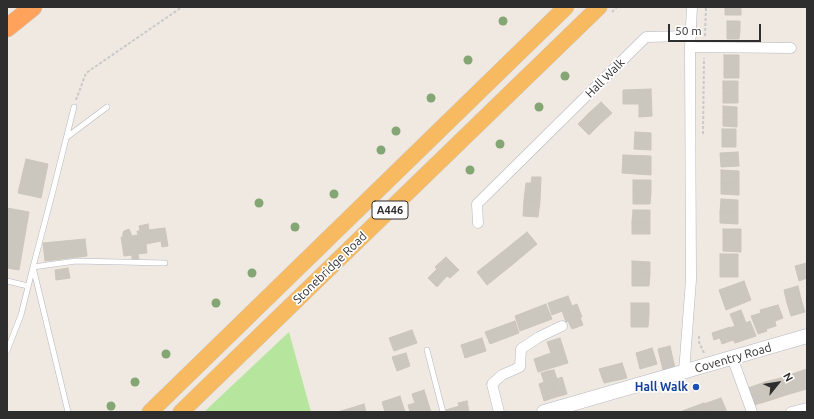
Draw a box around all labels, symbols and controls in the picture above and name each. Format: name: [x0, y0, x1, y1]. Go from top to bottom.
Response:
scale bar: [670, 16, 763, 42]
text: 50 m: [675, 24, 702, 37]
street label: Hall Walk: [582, 55, 628, 101]
road number: A446: [372, 201, 408, 219]
street label: Stonebridge Road: [290, 229, 370, 307]
street label: Coventry Road: [693, 340, 773, 376]
north arrow: [758, 363, 798, 403]
text: N: [781, 370, 796, 384]
place label: Hall Walk: [635, 380, 688, 394]
marker: Hall Walk: [691, 382, 701, 392]

